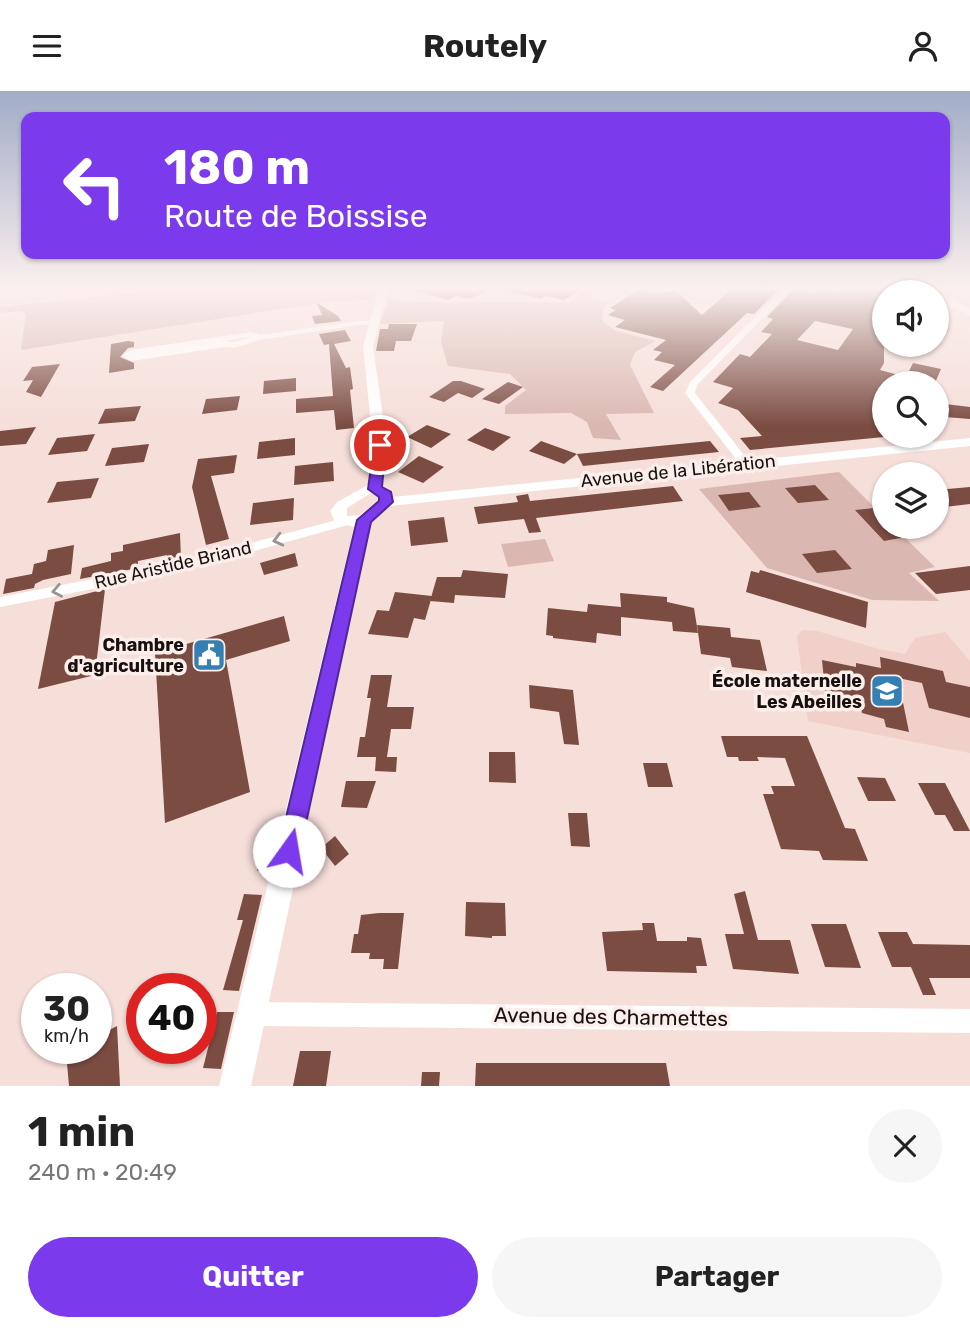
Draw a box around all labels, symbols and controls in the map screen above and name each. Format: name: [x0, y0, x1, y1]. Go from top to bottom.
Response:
icon: menu: [28, 27, 66, 65]
text: Routely: [423, 27, 547, 65]
icon: person: [904, 27, 942, 65]
text: 180 m: [164, 138, 310, 196]
icon: left: [49, 140, 140, 231]
text: Route de Boissise: [164, 197, 428, 235]
map controls: [872, 280, 949, 539]
button: sound: [872, 280, 949, 357]
button: search: [872, 371, 949, 448]
pin: [350, 415, 410, 475]
icon: arrive: [361, 426, 399, 464]
street label: Avenue de la Libération: [579, 450, 777, 492]
button: layers: [872, 462, 949, 539]
one-way arrow: [272, 532, 284, 546]
street label: Rue Aristide Briand: [92, 536, 254, 594]
one-way arrow: [51, 583, 63, 598]
place label: Chambre d'agriculture: [67, 634, 184, 677]
public building icon: Chambre d'agriculture: [190, 636, 228, 674]
place label: École maternelle Les Abeilles: [712, 670, 862, 713]
school or university icon: École maternelle Les Abeilles: [868, 672, 906, 710]
position arrow: [252, 814, 326, 888]
speed limit sign: 40: [126, 973, 217, 1064]
text: 30: [43, 988, 90, 1030]
street label: Avenue des Charmettes: [494, 1002, 728, 1031]
text: km/h: [44, 1025, 89, 1047]
text: 1 min: [28, 1107, 135, 1157]
button: close: [868, 1109, 942, 1183]
text: 240 m · 20:49: [28, 1158, 177, 1186]
button: Quitter: [28, 1237, 478, 1317]
button: Partager: [492, 1237, 942, 1317]

